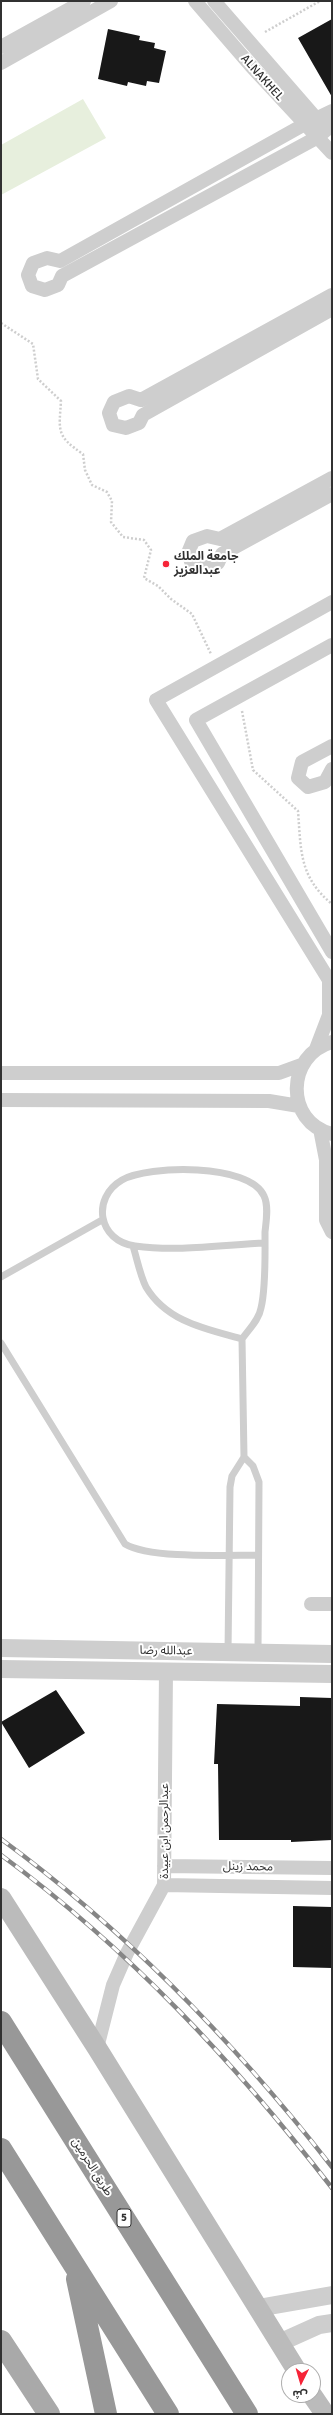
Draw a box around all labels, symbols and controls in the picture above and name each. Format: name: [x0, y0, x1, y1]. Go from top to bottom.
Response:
street label: ALNAKHEL: [238, 52, 286, 104]
place label: جامعة الملك عبدالعزيز: [174, 550, 238, 578]
marker: جامعة الملك عبدالعزيز: [161, 559, 171, 569]
street label: عبدالله رضا: [139, 1643, 193, 1659]
street label: عبدالرحمن ابن عبيدة: [158, 1783, 172, 1879]
street label: محمد زينل: [223, 1859, 273, 1875]
street label: طريق الحرمين: [68, 2135, 116, 2199]
road number: 5: [117, 2209, 131, 2227]
north arrow: [281, 2363, 321, 2403]
text: ش: [292, 2387, 308, 2402]

